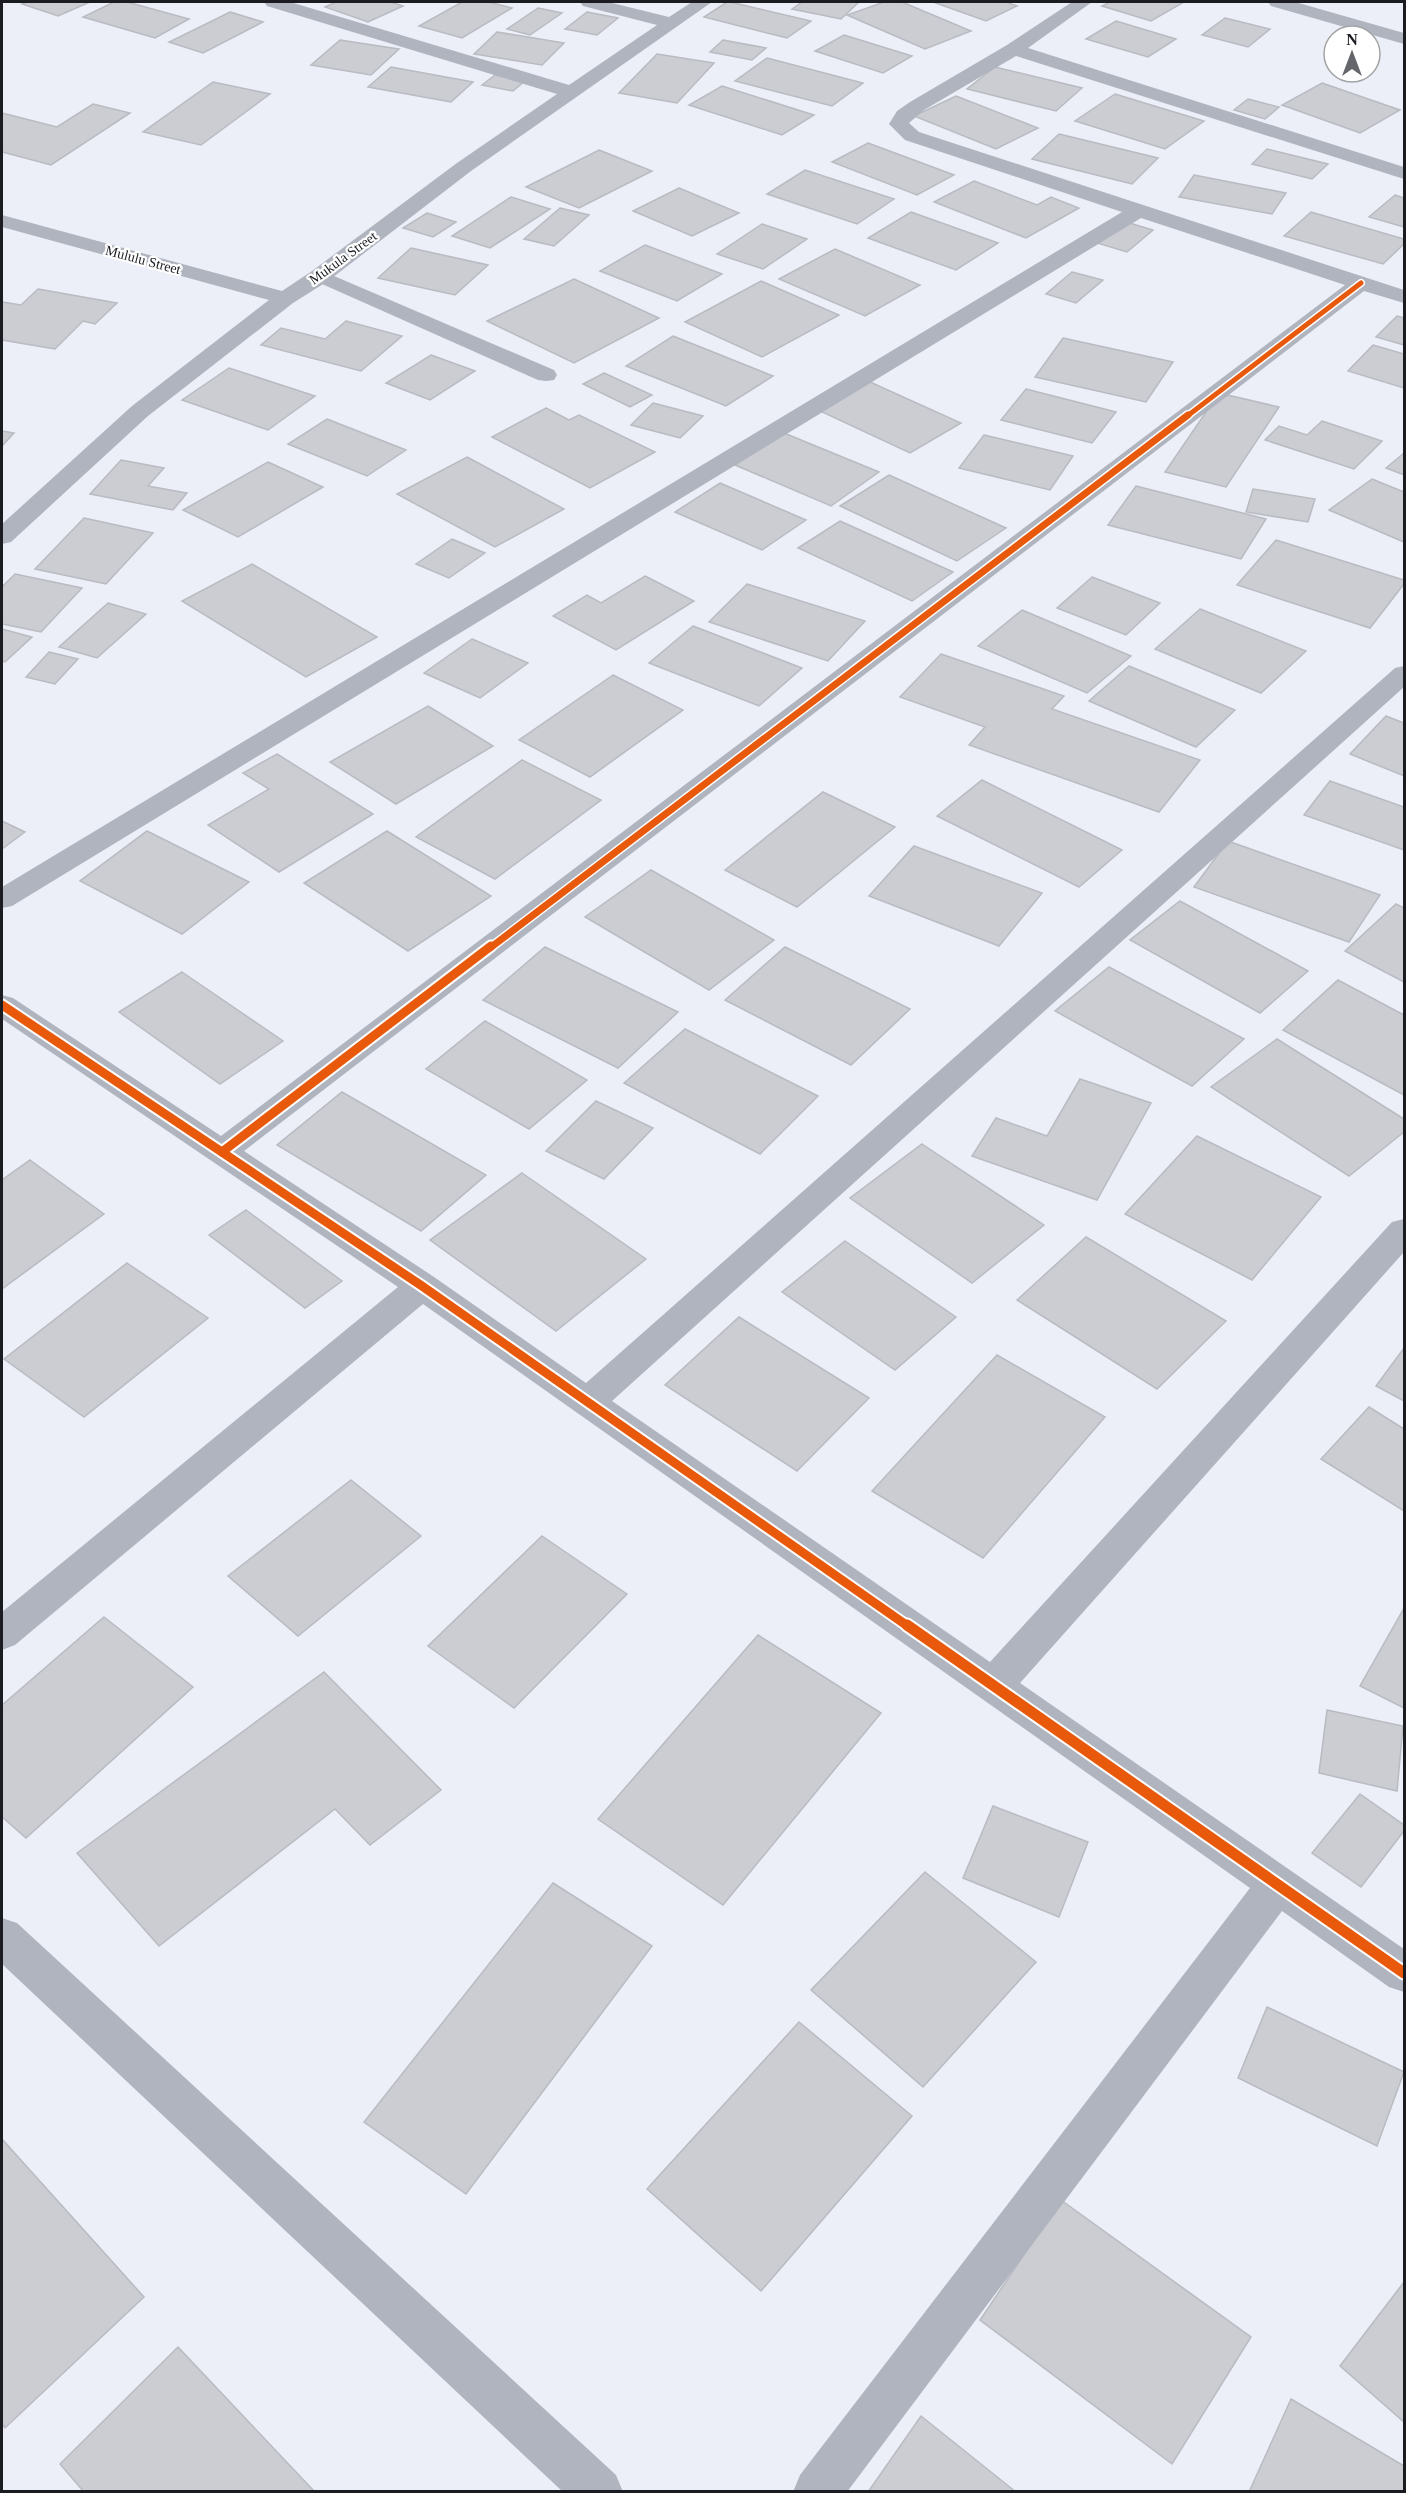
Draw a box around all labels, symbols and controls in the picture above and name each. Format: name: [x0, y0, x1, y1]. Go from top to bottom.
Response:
north arrow: [1322, 24, 1382, 84]
text: N: [1346, 31, 1358, 48]
street label: Mukula Street: [306, 228, 380, 287]
street label: Mululu Street: [104, 243, 182, 277]

